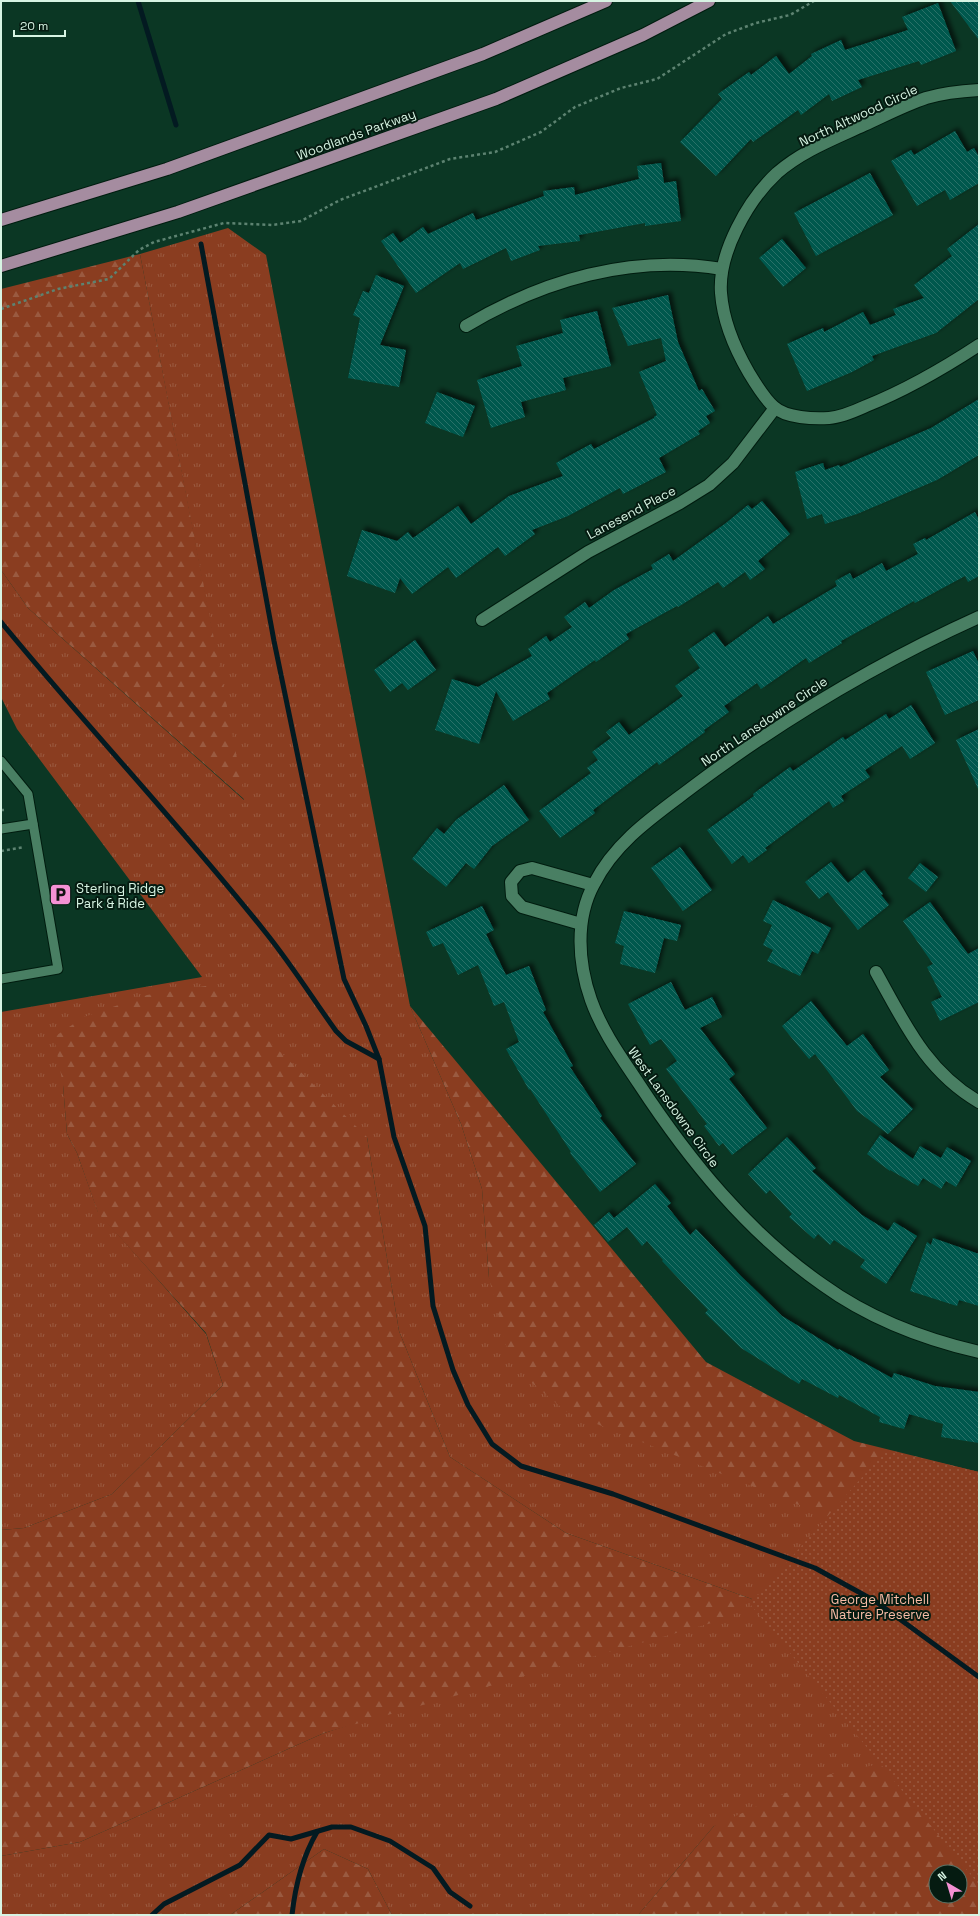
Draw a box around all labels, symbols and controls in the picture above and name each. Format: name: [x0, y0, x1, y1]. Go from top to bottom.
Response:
scale bar: [14, 12, 65, 38]
text: 20 m: [20, 18, 48, 34]
street label: North Altwood Circle: [796, 80, 920, 150]
street label: Woodlands Parkway: [294, 105, 418, 164]
street label: Lanesend Place: [584, 482, 679, 543]
street label: North Lansdowne Circle: [698, 673, 831, 770]
place label: Sterling Ridge Park & Ride: [76, 880, 164, 912]
parking icon: Sterling Ridge Park & Ride: [47, 882, 73, 908]
street label: West Lansdowne Circle: [624, 1044, 723, 1171]
park label: George Mitchell Nature Preserve: [830, 1591, 930, 1623]
north arrow: [928, 1864, 968, 1904]
text: N: [935, 1868, 949, 1884]

